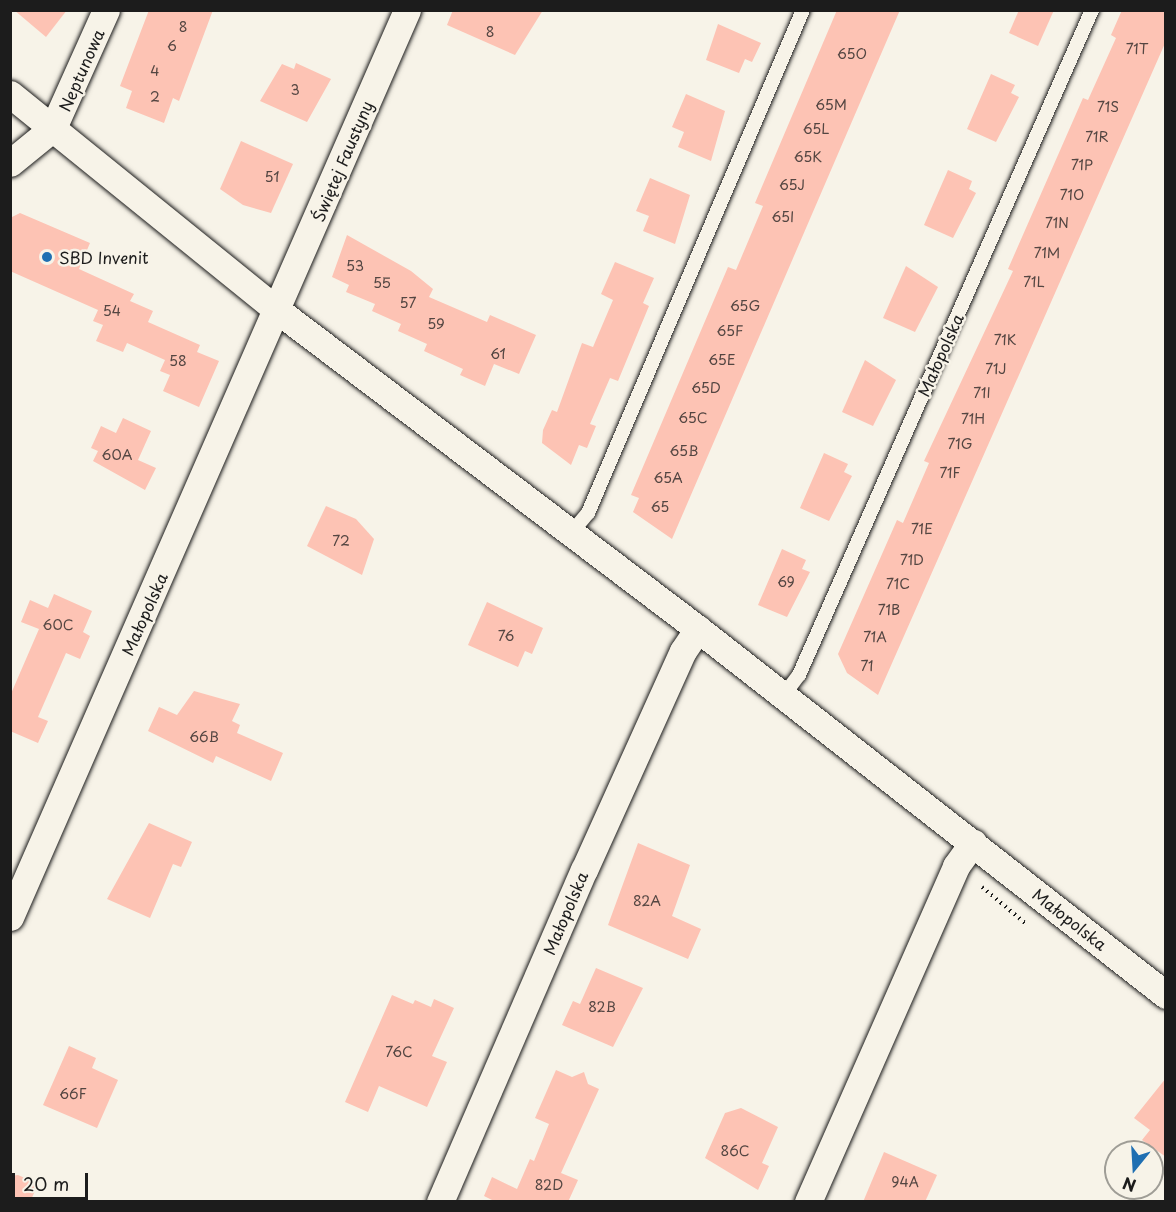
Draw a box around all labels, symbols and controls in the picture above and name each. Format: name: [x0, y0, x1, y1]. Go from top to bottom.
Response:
house number: 8: [179, 19, 187, 35]
house number: 8: [486, 24, 494, 40]
street label: Neptunowa: [54, 26, 108, 114]
house number: 6: [167, 38, 177, 54]
house number: 71T: [1126, 41, 1148, 57]
house number: 65O: [837, 46, 867, 62]
house number: 4: [150, 63, 160, 79]
house number: 3: [290, 82, 300, 98]
house number: 2: [150, 89, 160, 105]
house number: 65M: [815, 97, 847, 113]
street label: Świętej Faustyny: [308, 98, 376, 224]
house number: 71S: [1097, 99, 1119, 115]
house number: 65L: [803, 121, 829, 137]
house number: 71R: [1085, 129, 1109, 145]
house number: 65K: [794, 149, 822, 165]
house number: 71P: [1071, 157, 1093, 173]
house number: 51: [265, 169, 279, 185]
house number: 65J: [779, 177, 805, 193]
house number: 71O: [1060, 187, 1084, 203]
house number: 65I: [772, 209, 794, 225]
house number: 71N: [1045, 215, 1069, 231]
house number: 71M: [1034, 245, 1060, 261]
place label: SBD Invenit: [59, 247, 147, 267]
marker: SBD Invenit: [40, 250, 54, 264]
house number: 53: [346, 258, 364, 274]
house number: 71L: [1023, 274, 1045, 290]
house number: 55: [373, 275, 391, 291]
house number: 57: [400, 295, 416, 311]
house number: 65G: [730, 298, 760, 314]
house number: 54: [103, 303, 121, 319]
street label: Małopolska: [913, 311, 967, 399]
house number: 59: [427, 316, 445, 332]
house number: 65F: [717, 323, 743, 339]
house number: 71K: [994, 332, 1016, 348]
house number: 61: [490, 346, 506, 362]
house number: 65E: [708, 352, 736, 368]
house number: 58: [169, 353, 187, 369]
house number: 71J: [985, 361, 1007, 377]
house number: 65D: [691, 380, 721, 396]
house number: 71I: [973, 385, 991, 401]
house number: 65C: [678, 410, 708, 426]
house number: 71H: [961, 411, 985, 427]
house number: 71G: [948, 436, 972, 452]
house number: 65B: [670, 443, 698, 459]
house number: 60A: [102, 447, 132, 463]
house number: 71F: [939, 465, 961, 481]
house number: 65A: [653, 470, 683, 486]
house number: 65: [651, 499, 669, 515]
house number: 71E: [911, 521, 933, 537]
house number: 72: [332, 533, 350, 549]
house number: 71D: [900, 552, 924, 568]
street label: Małopolska: [117, 570, 171, 658]
house number: 69: [777, 574, 795, 590]
house number: 71C: [886, 576, 910, 592]
house number: 71B: [878, 602, 900, 618]
house number: 60C: [43, 617, 73, 633]
house number: 76: [498, 628, 514, 644]
house number: 71A: [863, 629, 887, 645]
house number: 71: [860, 658, 874, 674]
house number: 66B: [189, 729, 219, 745]
street label: Małopolska: [539, 868, 591, 958]
street label: Małopolska: [1029, 884, 1111, 954]
house number: 82A: [633, 893, 661, 909]
house number: 82B: [588, 999, 616, 1015]
house number: 76C: [385, 1044, 413, 1060]
house number: 66F: [59, 1086, 87, 1102]
north arrow: [1104, 1140, 1164, 1200]
house number: 86C: [721, 1143, 749, 1159]
scale bar: [15, 1161, 92, 1199]
text: 20 m: [23, 1170, 69, 1197]
text: N: [1119, 1172, 1139, 1199]
house number: 94A: [891, 1174, 919, 1190]
house number: 82D: [535, 1177, 563, 1193]

